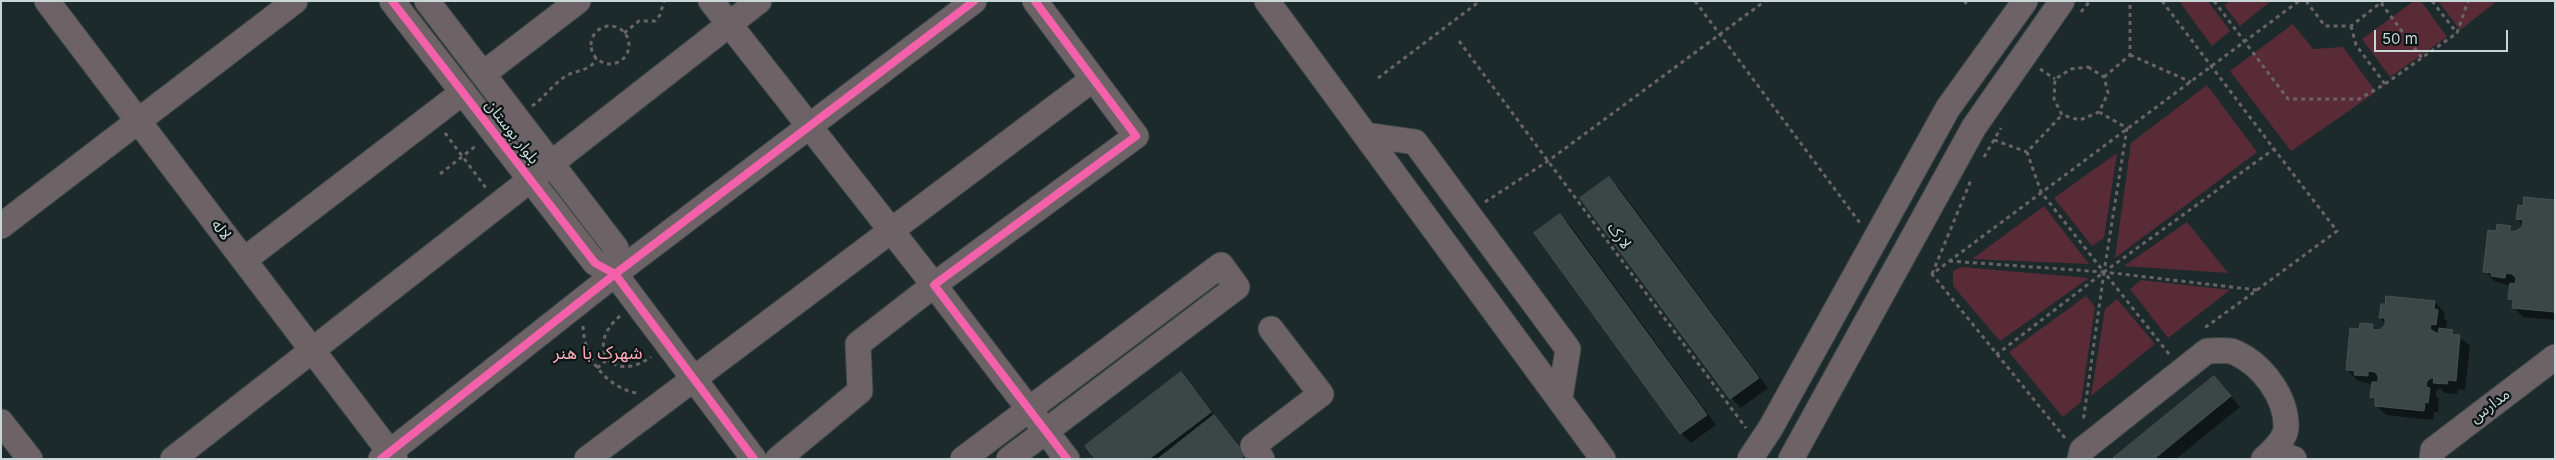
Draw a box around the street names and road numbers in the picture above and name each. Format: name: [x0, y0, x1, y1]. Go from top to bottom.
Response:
street label: بلوار بوستان: [481, 96, 543, 168]
street label: لاله: [207, 216, 235, 244]
street label: لارک: [1603, 219, 1635, 253]
street label: مدارس: [2466, 385, 2514, 427]

